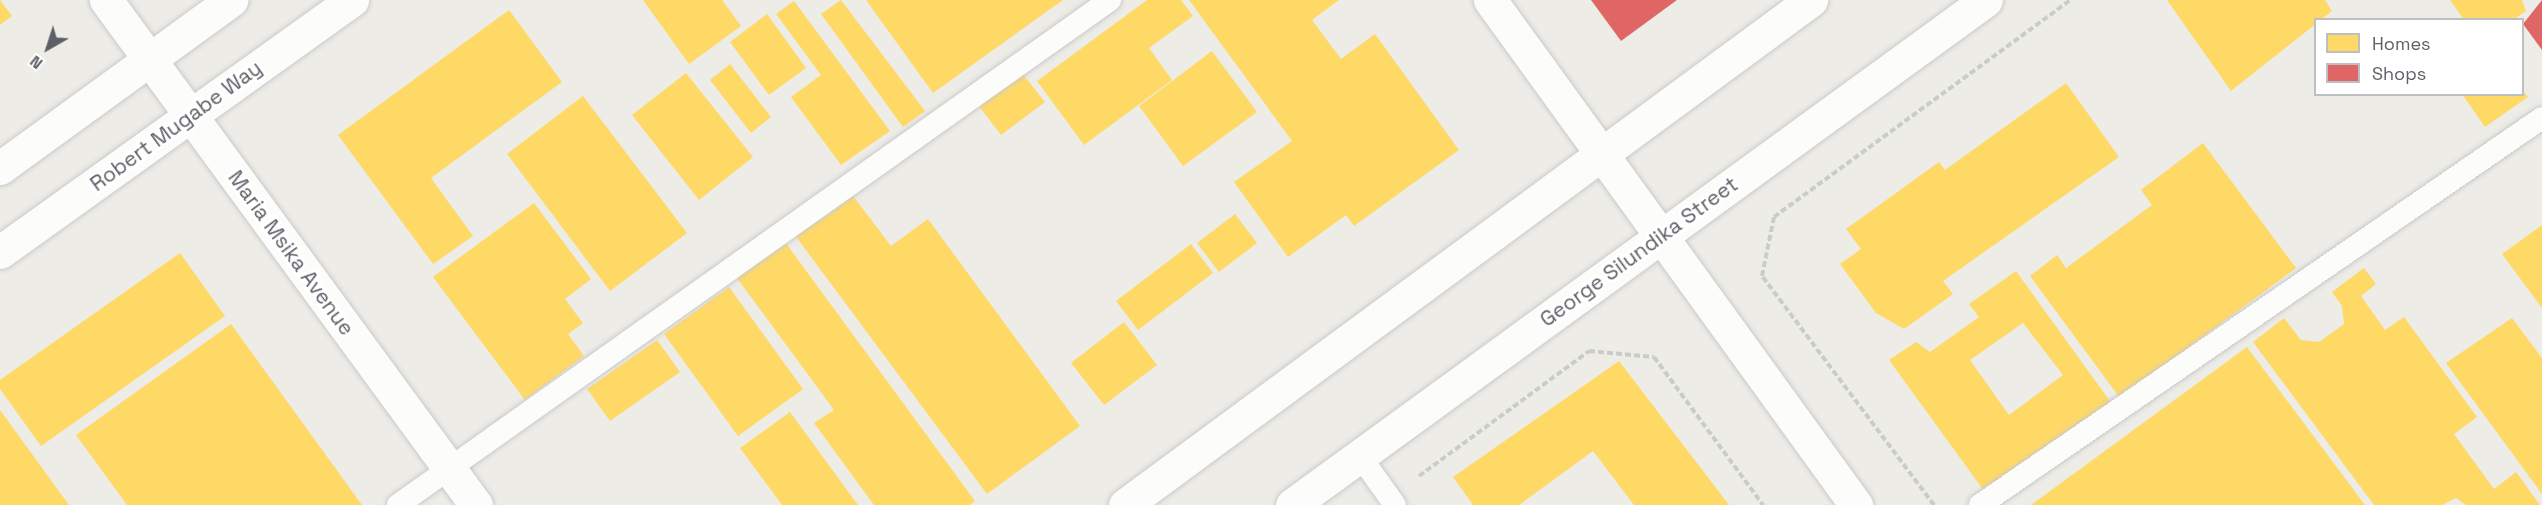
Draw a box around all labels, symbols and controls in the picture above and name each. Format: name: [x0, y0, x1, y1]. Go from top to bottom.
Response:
north arrow: [18, 18, 78, 78]
legend: [2314, 18, 2524, 96]
text: Homes: [2372, 32, 2431, 55]
text: N: [26, 51, 47, 74]
street label: Robert Mugabe Way: [85, 55, 267, 197]
text: Shops: [2372, 62, 2426, 85]
street label: Maria Msika Avenue: [223, 166, 359, 340]
street label: George Silundika Street: [1535, 172, 1743, 332]

